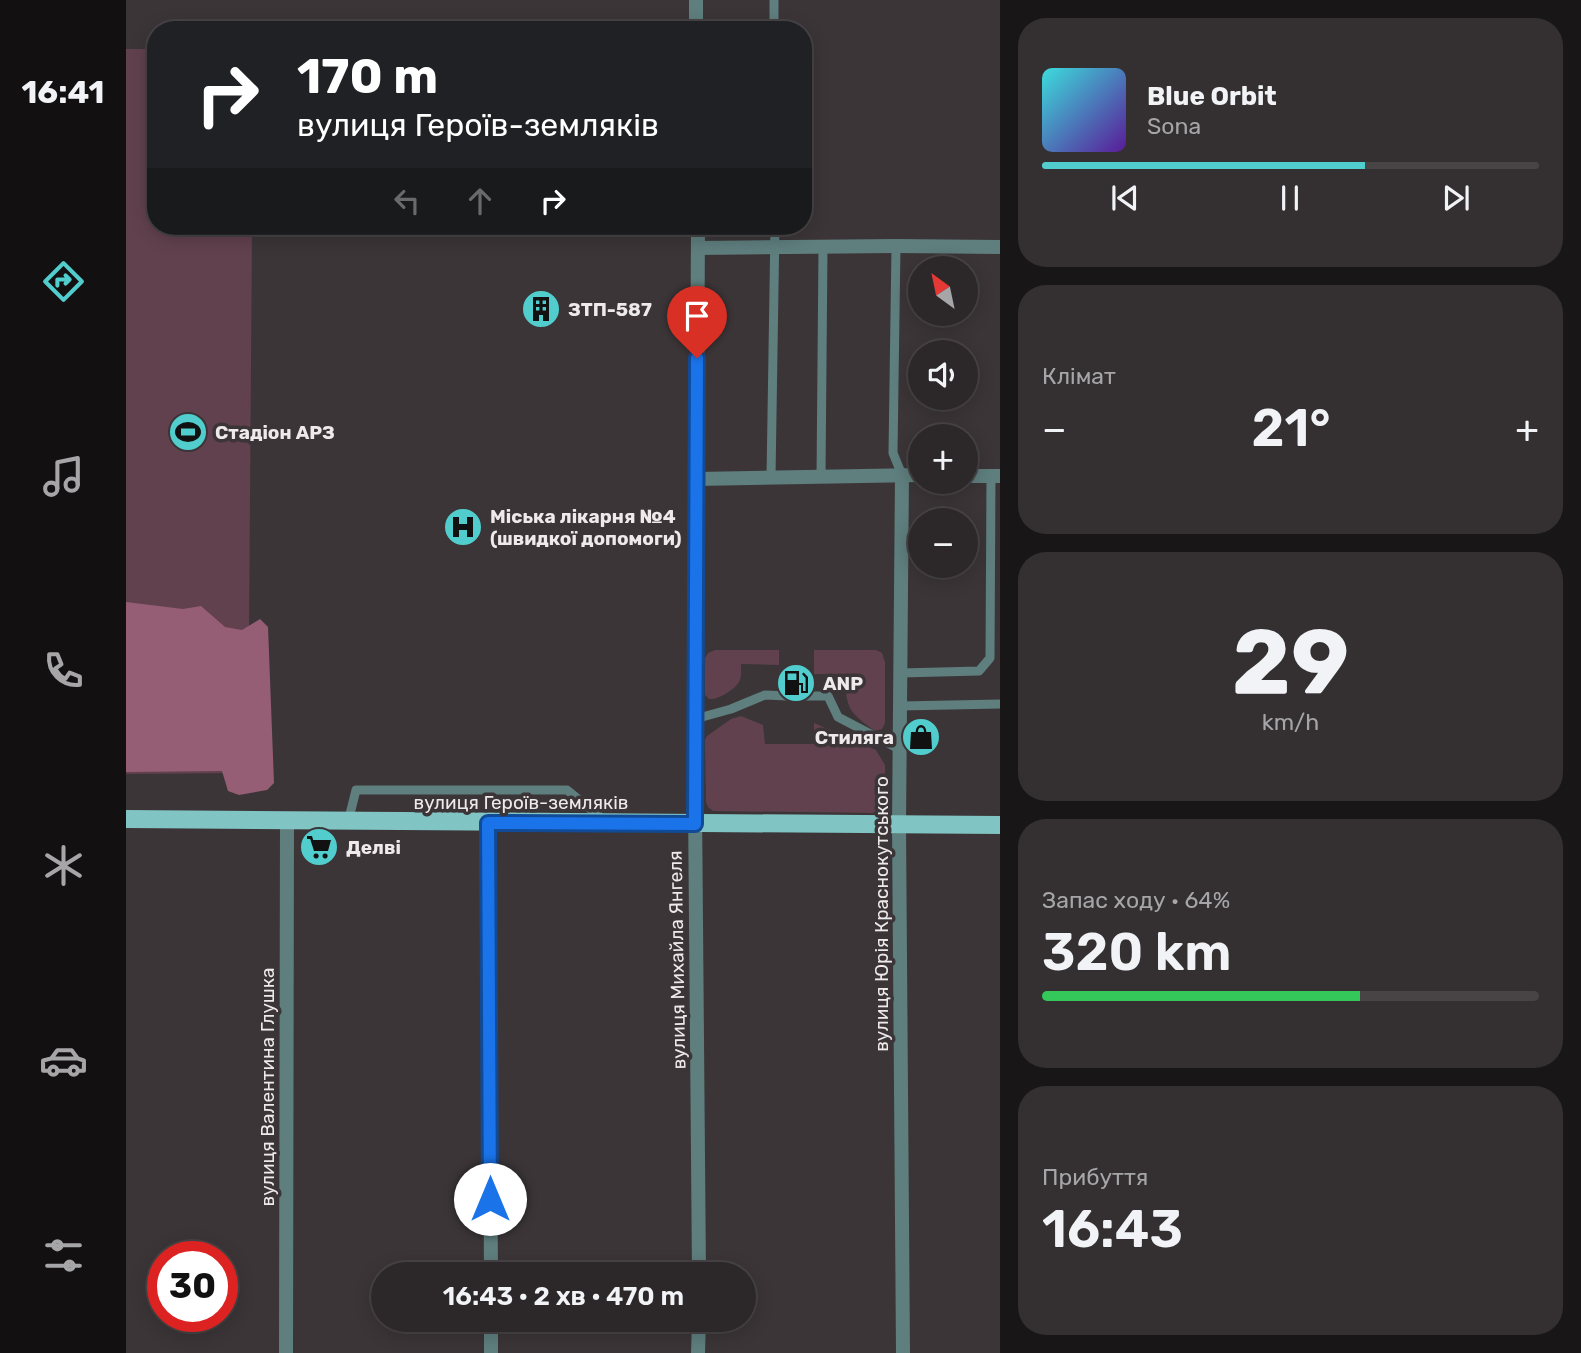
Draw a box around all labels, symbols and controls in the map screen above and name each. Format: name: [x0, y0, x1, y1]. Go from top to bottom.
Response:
text: 170 m: [297, 47, 438, 105]
icon: right: [182, 49, 273, 140]
text: 16:41: [21, 73, 105, 111]
text: Blue Orbit: [1147, 81, 1277, 112]
text: вулиця Героїв-земляків: [297, 106, 659, 144]
text: Sona: [1147, 112, 1201, 140]
icon: previous: [1106, 179, 1144, 217]
icon: pause: [1271, 179, 1309, 217]
icon: next: [1437, 179, 1475, 217]
icon: left: [388, 182, 426, 220]
icon: ahead: [461, 182, 499, 220]
icon: right: [534, 182, 572, 220]
north arrow: [908, 256, 978, 326]
map controls: [908, 256, 978, 578]
icon: directions: [39, 257, 88, 306]
pin: [667, 286, 727, 358]
building icon: ЗТП-587: [520, 288, 562, 330]
icon: arrive: [678, 297, 716, 335]
place label: ЗТП-587: [568, 298, 652, 321]
button: sound: [908, 340, 978, 410]
text: Клімат: [1042, 362, 1116, 390]
text: 21°: [1252, 397, 1330, 459]
text: −: [1042, 406, 1067, 452]
text: +: [1515, 406, 1539, 452]
sports icon: Стадіон АРЗ: [167, 411, 209, 453]
place label: Стадіон АРЗ: [215, 421, 335, 444]
button: +: [908, 424, 978, 494]
icon: music: [39, 452, 88, 501]
place label: Міська лікарня №4 (швидкої допомоги): [490, 505, 682, 550]
hospital icon: Міська лікарня №4 (швидкої допомоги): [442, 506, 484, 548]
button: −: [908, 508, 978, 578]
text: 29: [1232, 608, 1349, 716]
icon: phone: [39, 646, 88, 695]
fuel station icon: ANP: [775, 662, 817, 704]
place label: ANP: [823, 672, 863, 695]
text: km/h: [1262, 708, 1319, 736]
shop icon: Стиляга: [900, 716, 942, 758]
place label: Стиляга: [815, 726, 894, 749]
street label: вулиця Юрія Краснокутського: [870, 776, 893, 1052]
street label: вулиця Героїв-земляків: [414, 791, 628, 814]
supermarket icon: Делві: [298, 826, 340, 868]
place label: Делві: [346, 836, 401, 859]
icon: climate: [39, 841, 88, 890]
street label: вулиця Михайла Янгеля: [664, 850, 690, 1070]
text: Запас ходу · 64%: [1042, 886, 1230, 914]
text: 320 km: [1042, 921, 1231, 983]
street label: вулиця Валентина Глушка: [256, 968, 279, 1206]
icon: car: [39, 1036, 88, 1085]
position arrow: [453, 1162, 527, 1236]
text: Прибуття: [1042, 1163, 1148, 1191]
text: 16:43: [1042, 1198, 1183, 1260]
icon: filters: [39, 1231, 88, 1280]
speed limit sign: 30: [147, 1241, 238, 1332]
text: 16:43 · 2 хв · 470 m: [443, 1281, 684, 1312]

